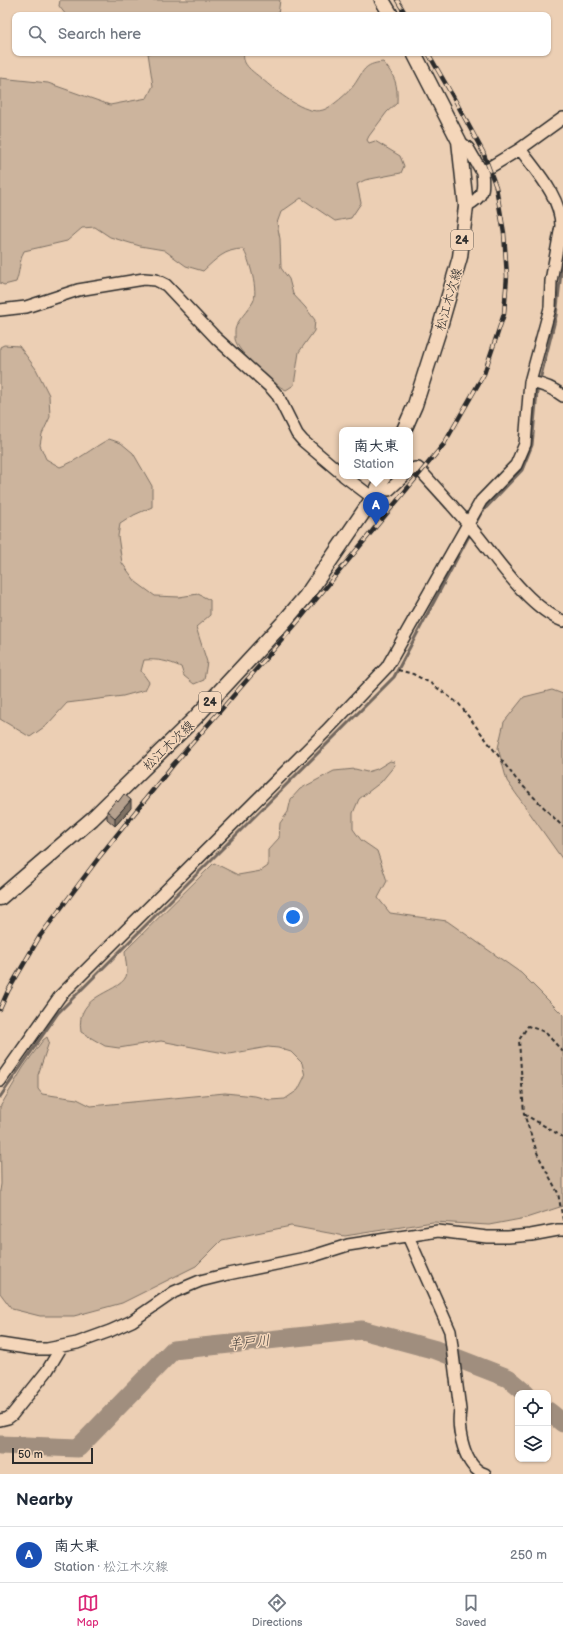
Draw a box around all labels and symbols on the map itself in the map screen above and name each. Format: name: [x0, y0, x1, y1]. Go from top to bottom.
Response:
road number: 24: [451, 230, 473, 250]
street label: 松江木次線: [432, 265, 466, 333]
pin: A: [363, 492, 389, 525]
road number: 24: [199, 692, 221, 712]
street label: 松江木次線: [140, 717, 198, 774]
your location: [283, 907, 303, 927]
water label: 羊戸川: [227, 1332, 271, 1353]
scale bar: [12, 1446, 93, 1465]

